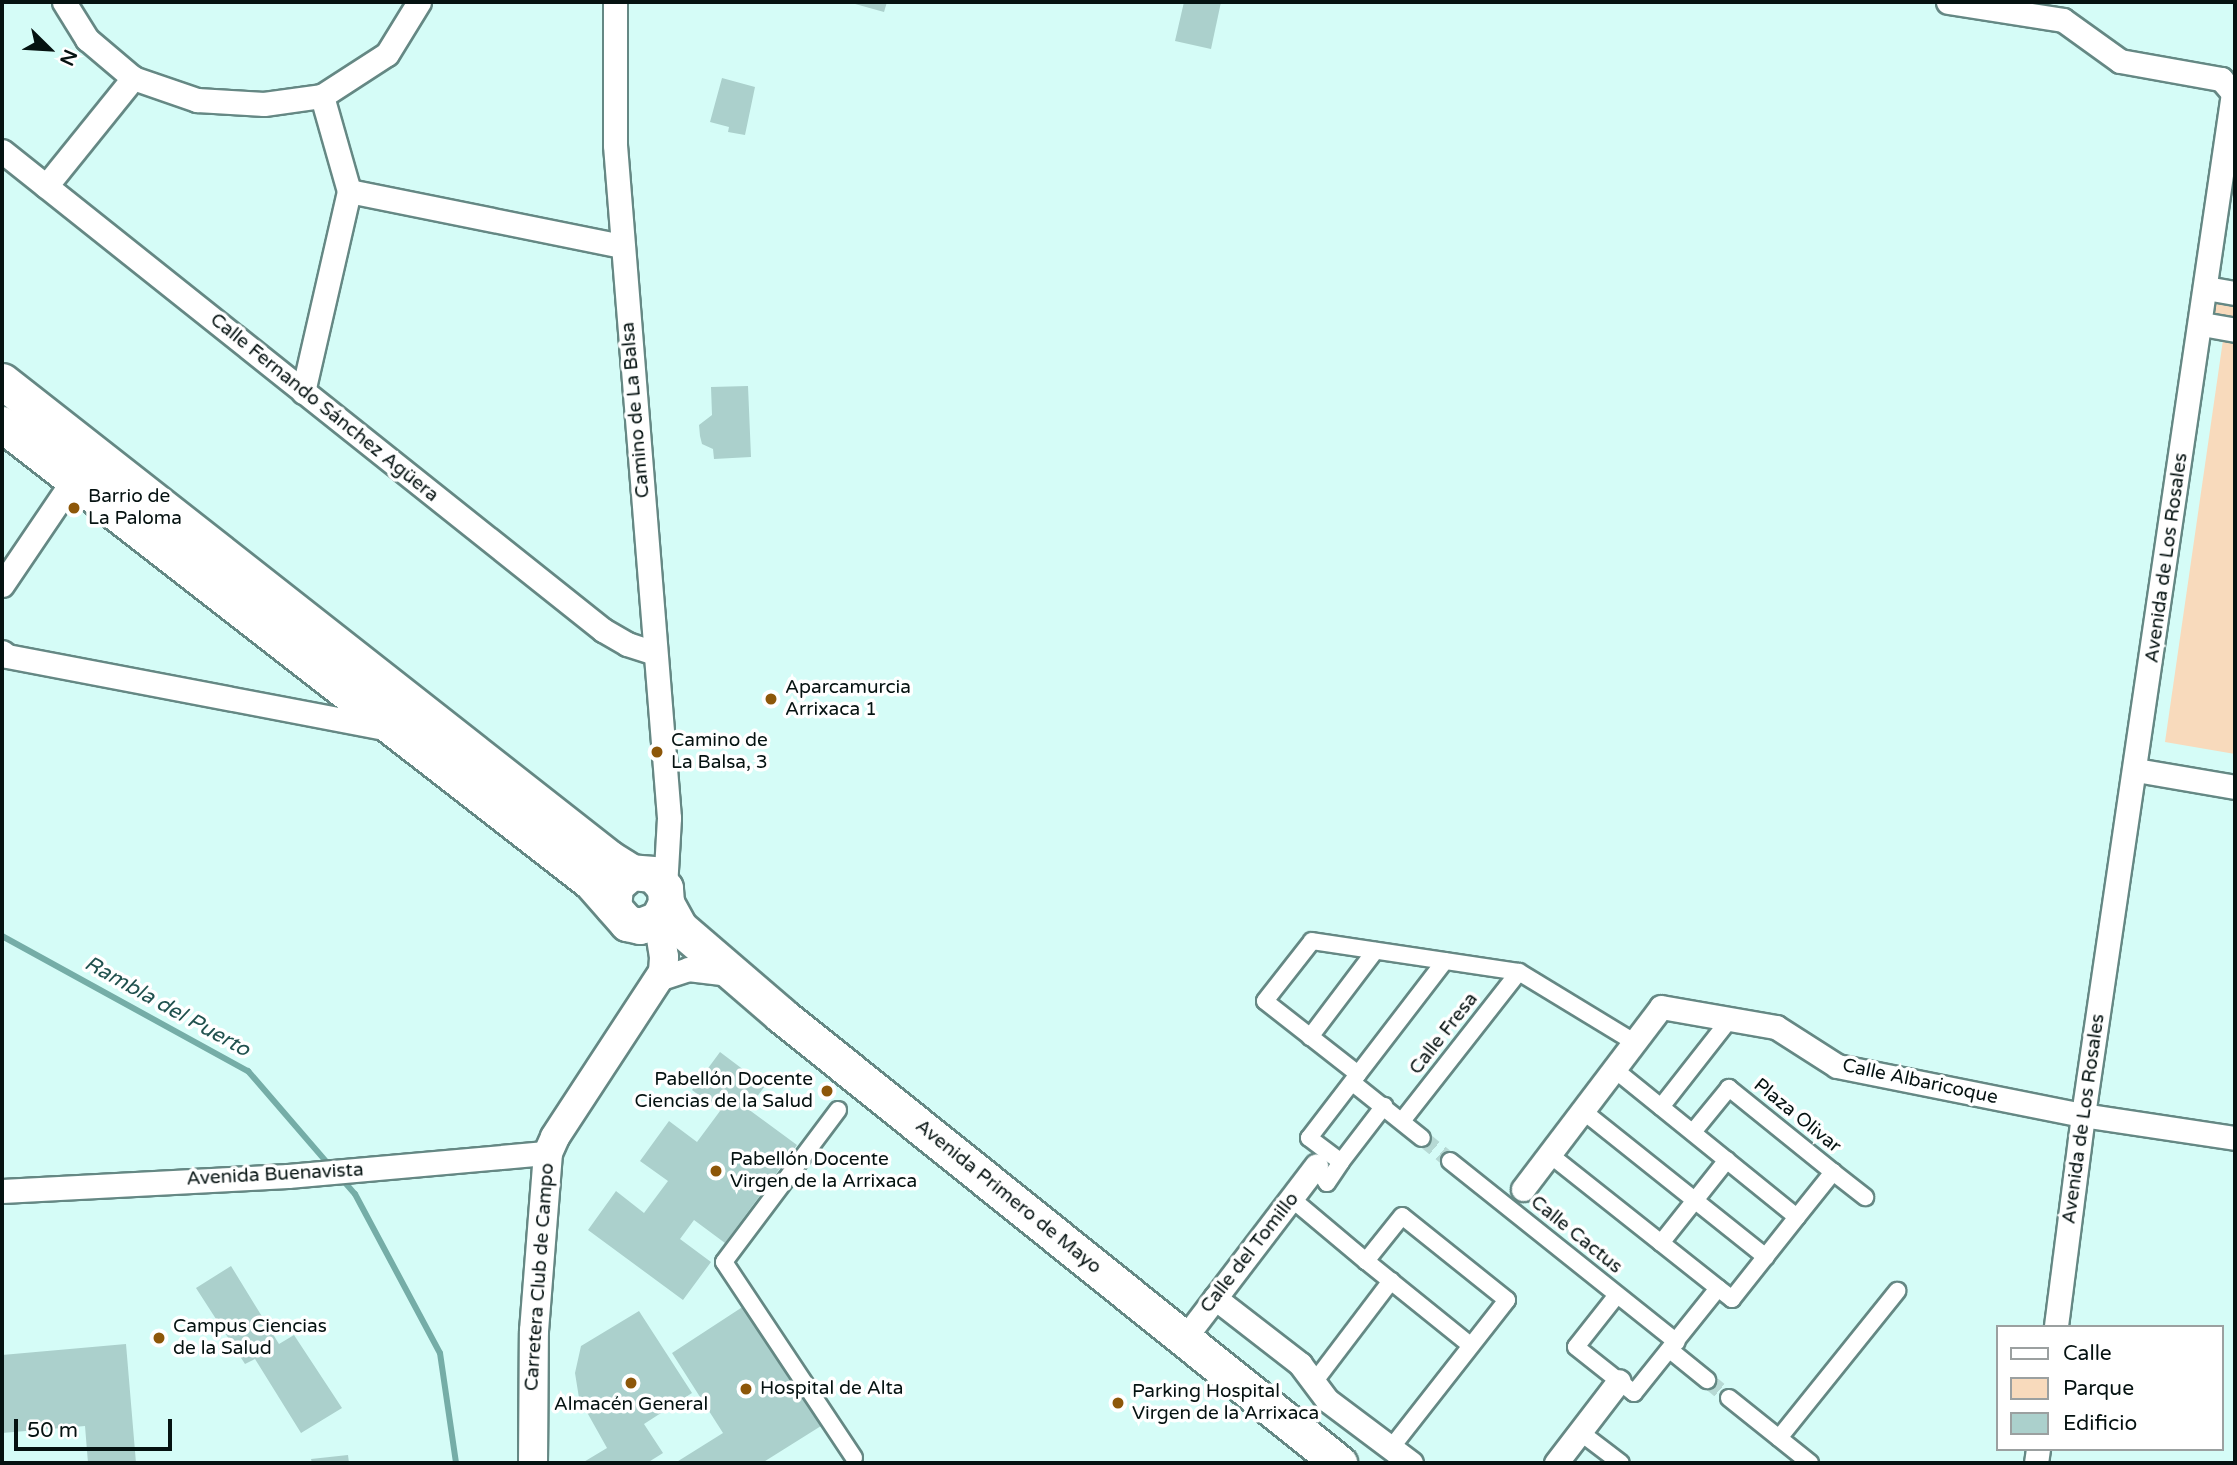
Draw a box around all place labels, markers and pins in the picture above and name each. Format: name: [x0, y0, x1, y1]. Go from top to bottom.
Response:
place label: Barrio de La Paloma: [88, 486, 182, 530]
marker: Barrio de La Paloma: [66, 500, 82, 516]
place label: Aparcamurcia Arrixaca 1: [785, 677, 911, 721]
marker: Aparcamurcia Arrixaca 1: [763, 691, 779, 707]
place label: Camino de La Balsa, 3: [671, 730, 768, 774]
marker: Camino de La Balsa, 3: [649, 744, 665, 760]
place label: Pabellón Docente Ciencias de la Salud: [634, 1069, 813, 1113]
marker: Pabellón Docente Ciencias de la Salud: [819, 1083, 835, 1099]
place label: Pabellón Docente Virgen de la Arrixaca: [730, 1149, 917, 1193]
marker: Pabellón Docente Virgen de la Arrixaca: [708, 1163, 724, 1179]
place label: Campus Ciencias de la Salud: [173, 1316, 327, 1360]
marker: Campus Ciencias de la Salud: [151, 1330, 167, 1346]
marker: Almacén General: [623, 1375, 639, 1391]
place label: Hospital de Alta: [760, 1378, 903, 1400]
marker: Hospital de Alta: [738, 1381, 754, 1397]
place label: Parking Hospital Virgen de la Arrixaca: [1132, 1381, 1319, 1425]
place label: Almacén General: [554, 1394, 708, 1416]
marker: Parking Hospital Virgen de la Arrixaca: [1110, 1395, 1126, 1411]

